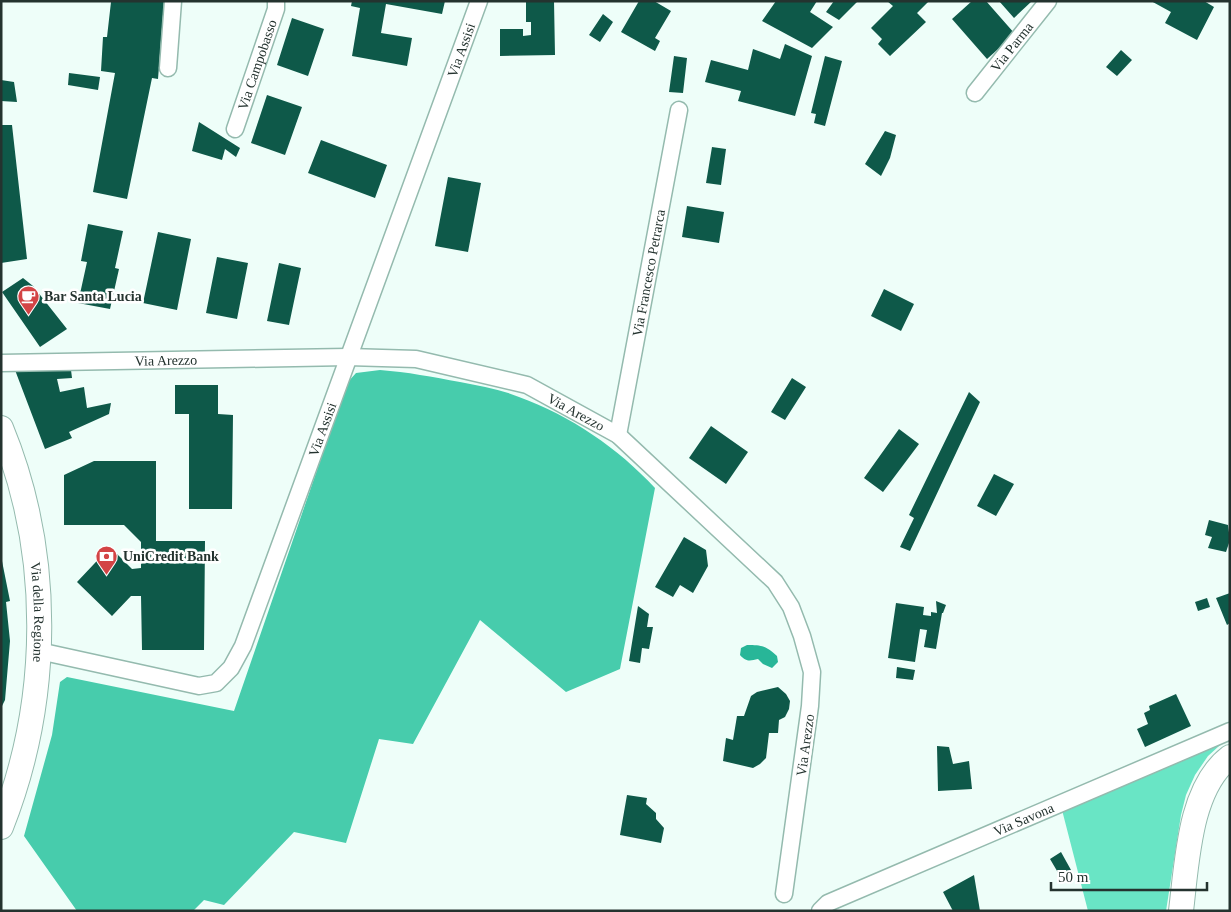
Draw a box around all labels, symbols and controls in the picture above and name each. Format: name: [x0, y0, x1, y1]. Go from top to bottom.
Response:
street label: Via Campobasso: [235, 18, 280, 112]
street label: Via Parma: [988, 19, 1037, 75]
street label: Via Assisi: [445, 21, 478, 79]
street label: Via Francesco Petrarca: [630, 207, 668, 338]
cafe icon: Bar Santa Lucia: [16, 284, 40, 315]
place label: Bar Santa Lucia: [44, 289, 142, 304]
street label: Via Arezzo: [135, 353, 197, 369]
street label: Via Arezzo: [545, 391, 607, 434]
street label: Via Assisi: [306, 400, 340, 459]
bank icon: UniCredit Bank: [95, 544, 119, 575]
place label: UniCredit Bank: [123, 549, 219, 564]
street label: Via della Regione: [28, 561, 46, 663]
street label: Via Arezzo: [794, 713, 817, 777]
street label: Via Savona: [991, 800, 1057, 839]
scale bar: [1051, 860, 1207, 892]
text: 50 m: [1058, 869, 1089, 885]

